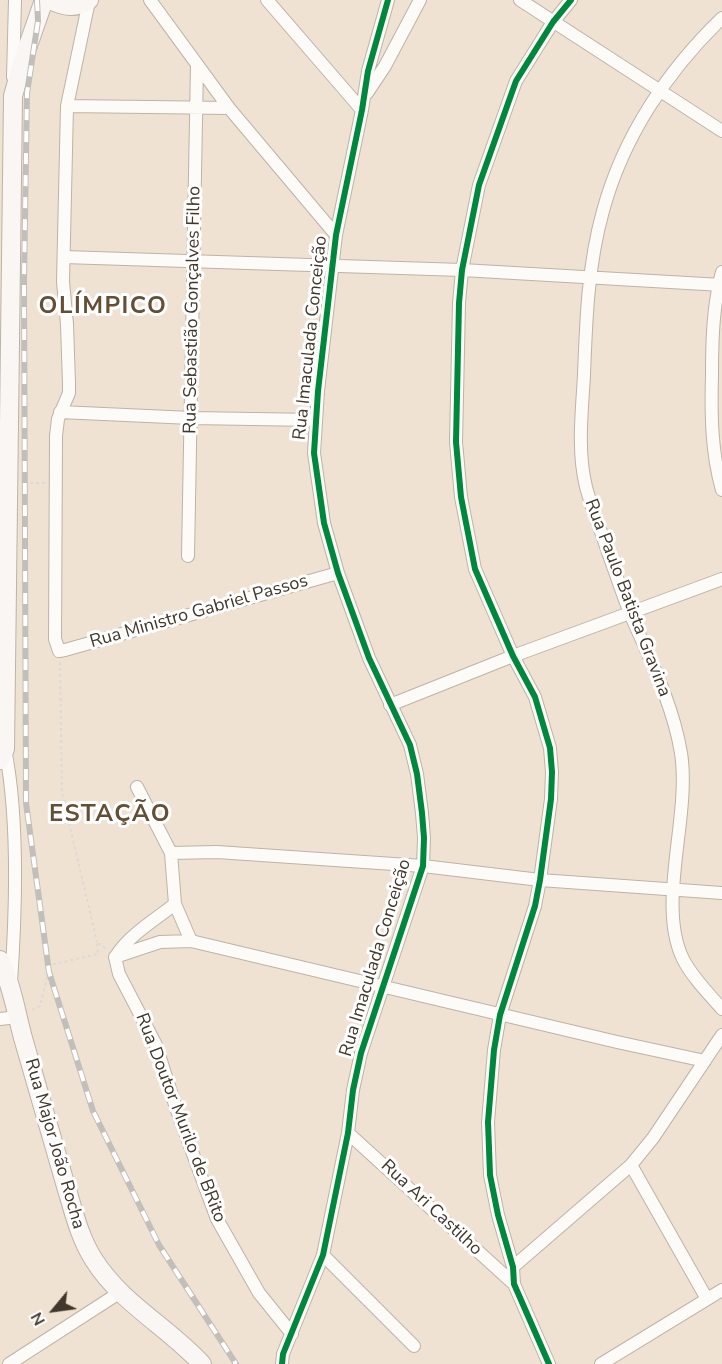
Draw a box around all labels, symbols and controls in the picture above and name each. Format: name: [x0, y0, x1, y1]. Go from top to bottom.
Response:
street label: Rua Sebastião Gonçalves Filho: [180, 186, 206, 434]
street label: Rua Imaculada Conceição: [290, 235, 332, 441]
district label: OLÍMPICO: [39, 293, 167, 321]
street label: Rua Paulo Batista Gravina: [579, 496, 675, 700]
street label: Rua Ministro Gabriel Passos: [87, 570, 311, 654]
district label: ESTAÇÃO: [49, 801, 171, 829]
street label: Rua Imaculada Conceição: [336, 857, 416, 1059]
street label: Rua Doutor Murilo de BRito: [130, 1010, 230, 1226]
street label: Rua Major João Rocha: [19, 1056, 89, 1232]
street label: Rua Ari Castilho: [376, 1156, 486, 1260]
north arrow: [24, 1280, 84, 1340]
text: N: [26, 1308, 51, 1329]

